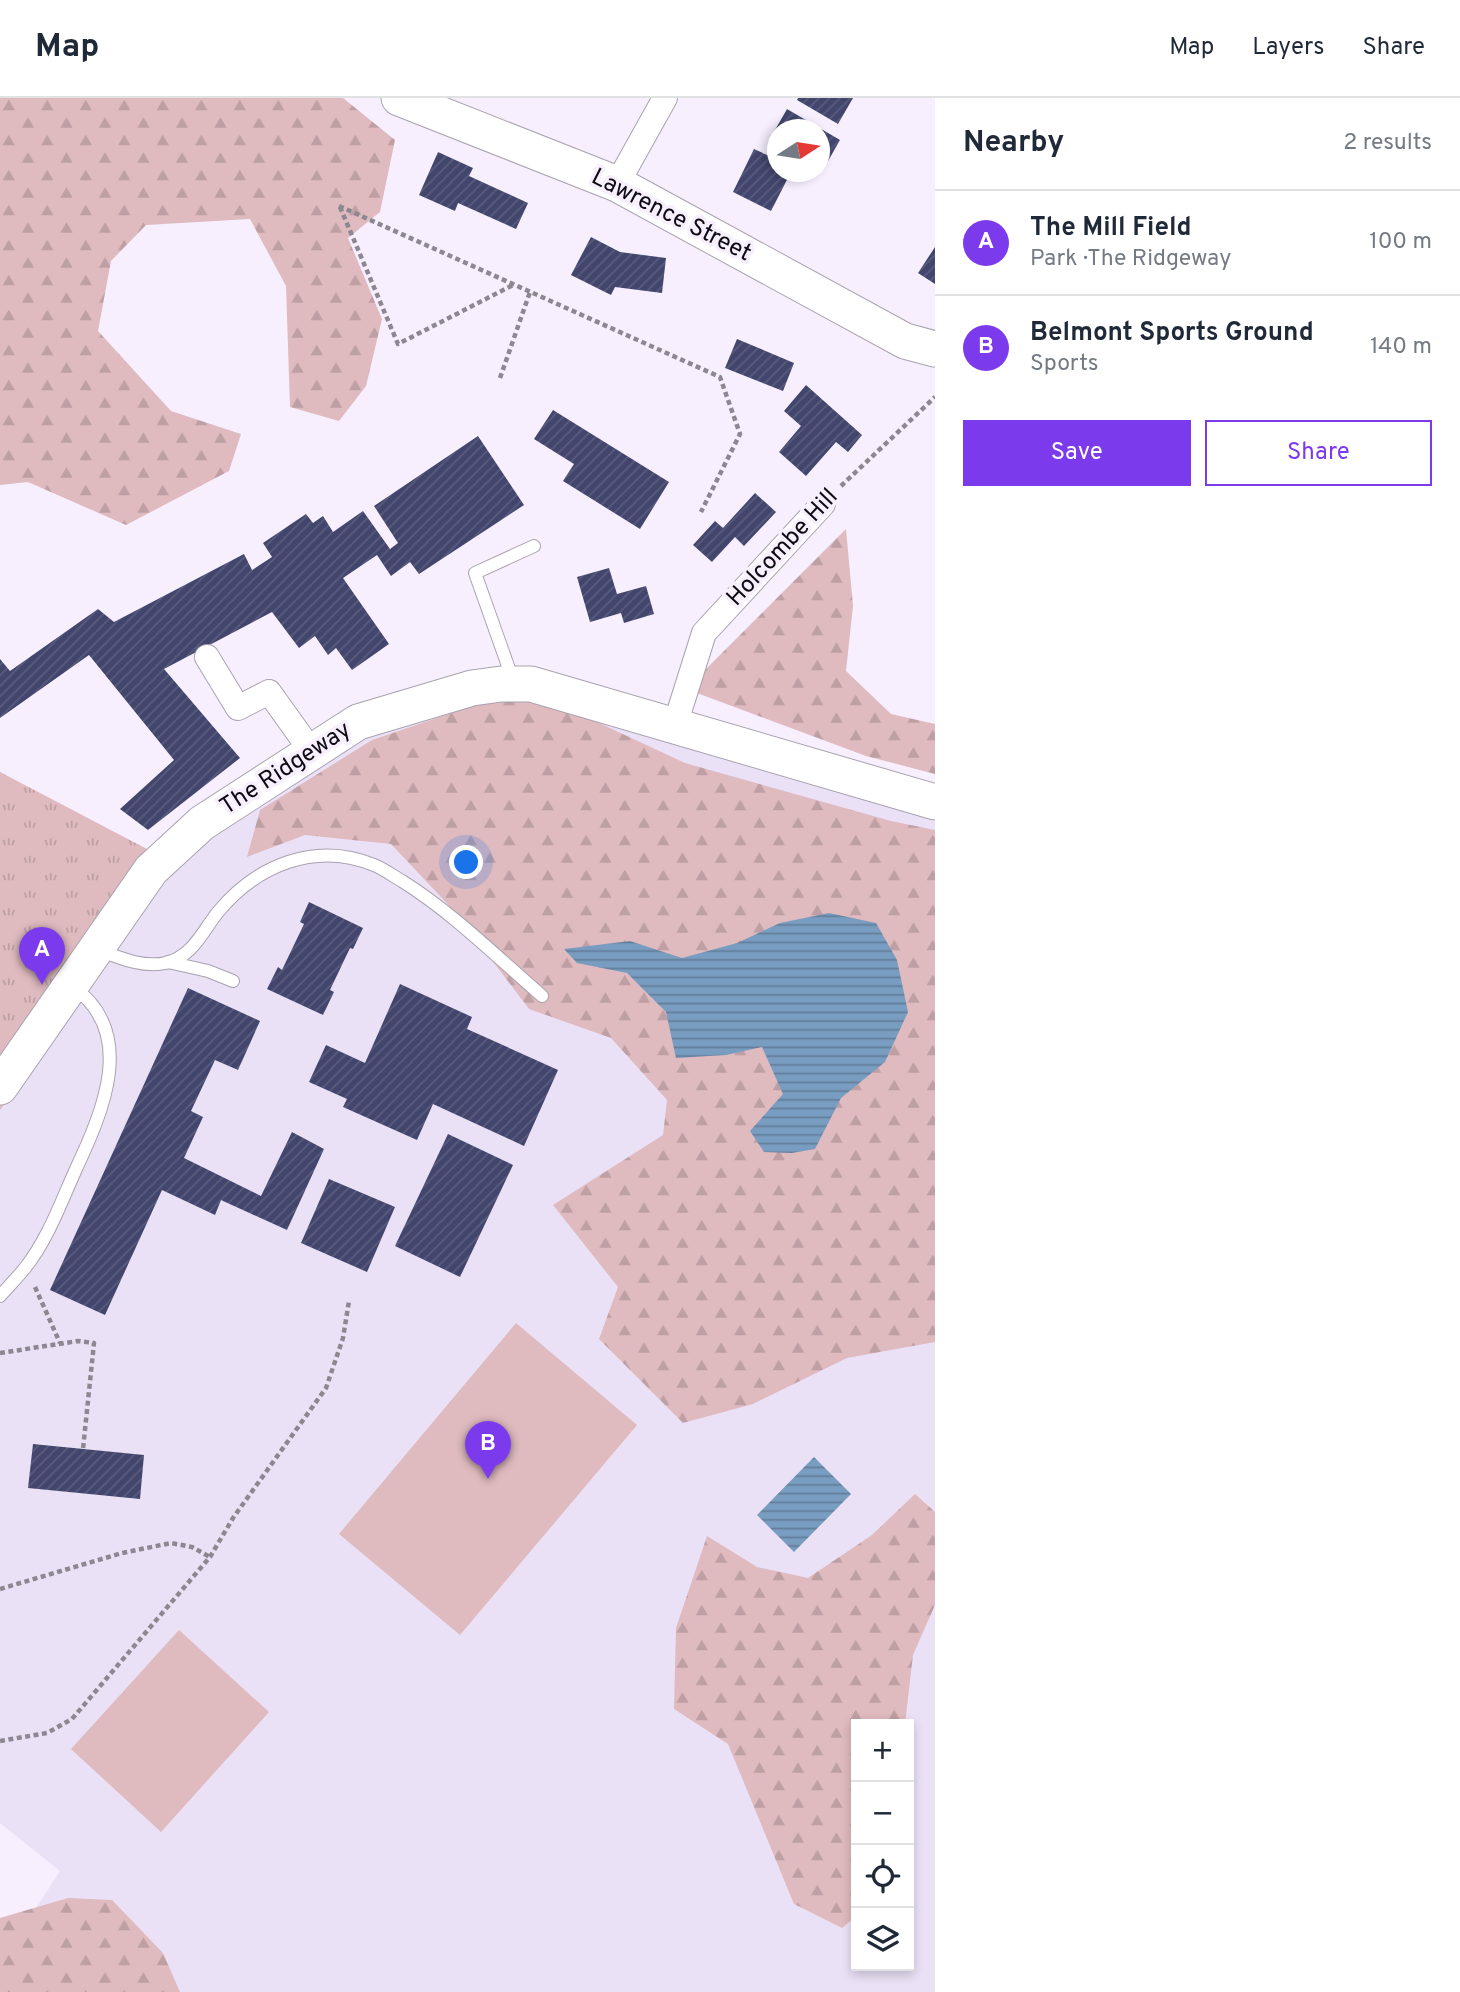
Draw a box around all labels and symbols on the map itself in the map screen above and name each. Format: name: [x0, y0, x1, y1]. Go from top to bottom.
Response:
north arrow: [767, 119, 830, 182]
street label: Lawrence Street: [586, 163, 756, 269]
street label: Holcombe Hill: [721, 483, 845, 613]
street label: The Ridgeway: [215, 716, 357, 822]
your location: [449, 845, 483, 879]
pin: A: [19, 927, 65, 985]
pin: B: [465, 1421, 511, 1479]

